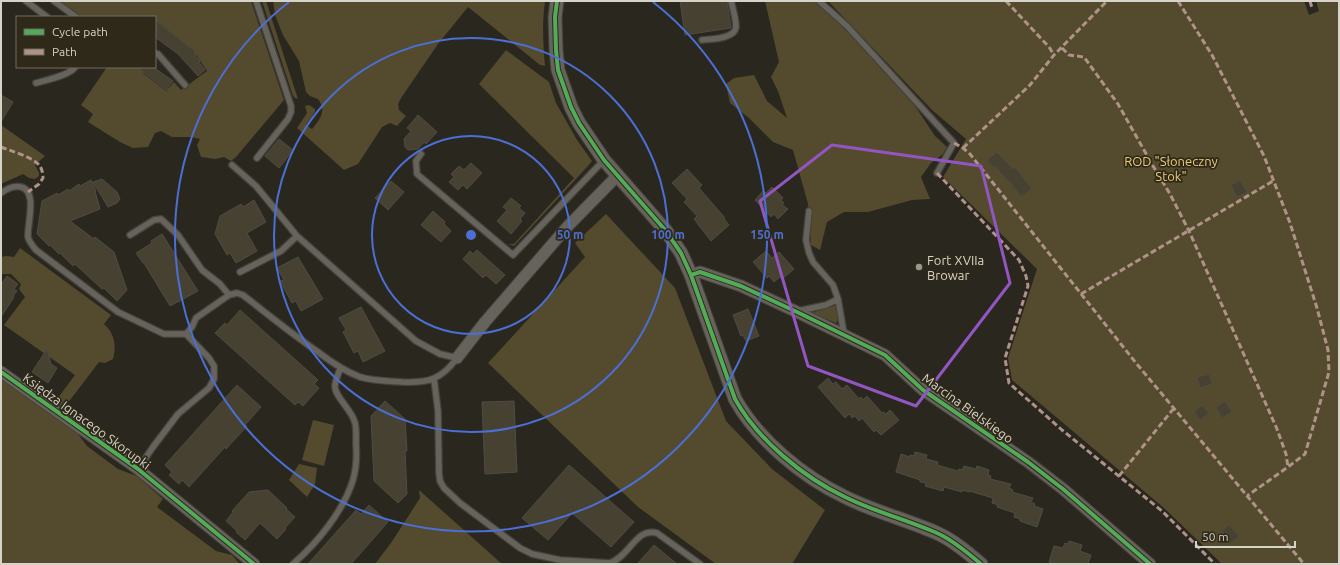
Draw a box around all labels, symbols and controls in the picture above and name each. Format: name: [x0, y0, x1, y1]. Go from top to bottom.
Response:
legend: [16, 16, 156, 68]
text: Cycle path: [52, 25, 108, 38]
text: Path: [52, 45, 77, 58]
park label: ROD "Słoneczny Stok": [1124, 154, 1218, 183]
centre of rings: [464, 228, 478, 242]
text: 50 m: [557, 228, 583, 241]
text: 100 m: [651, 228, 685, 241]
text: 150 m: [750, 228, 784, 241]
place label: Fort XVIIa Browar: [927, 253, 984, 282]
marker: Fort XVIIa Browar: [914, 262, 924, 272]
street label: Księdza Ignacego Skorupki: [21, 370, 153, 472]
street label: Marcina Bielskiego: [920, 370, 1016, 446]
scale bar: [1196, 523, 1295, 549]
text: 50 m: [1202, 530, 1229, 543]

